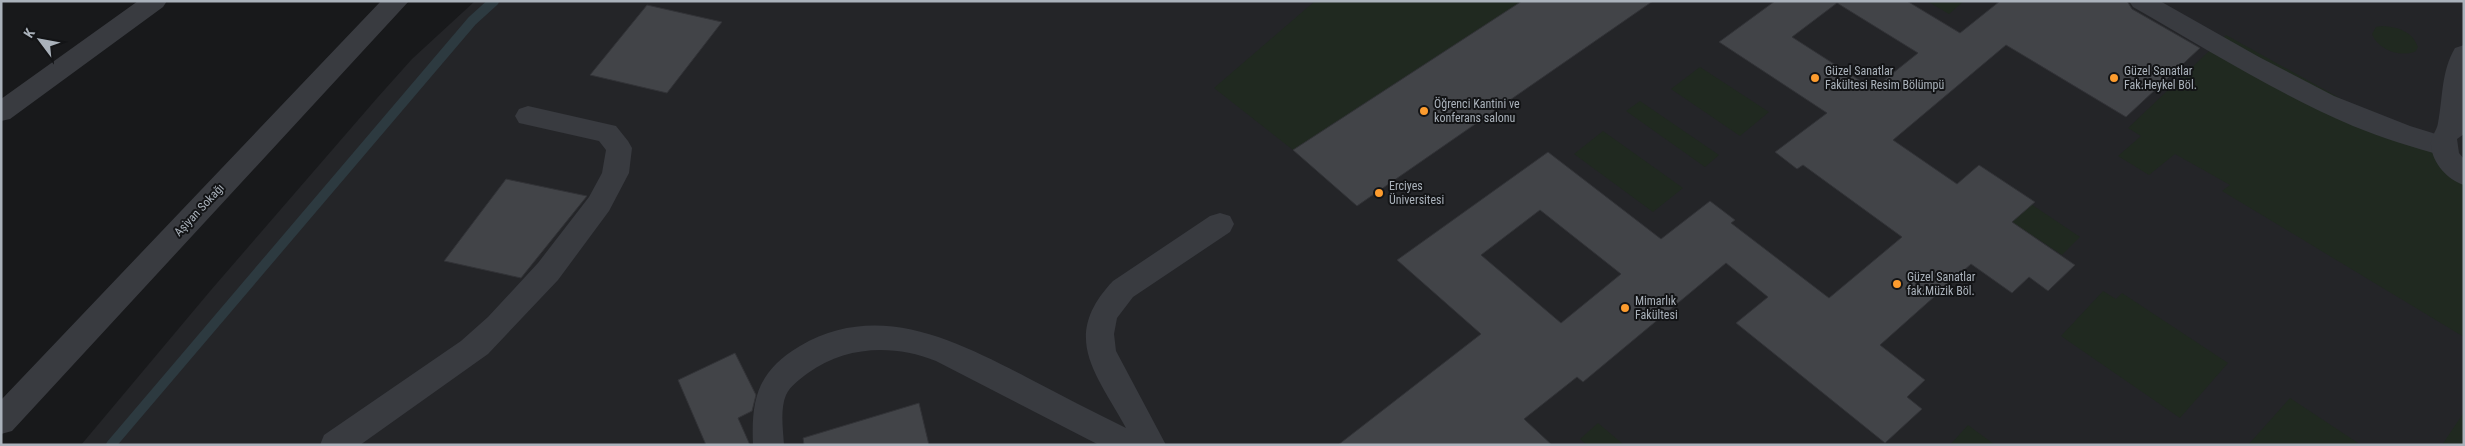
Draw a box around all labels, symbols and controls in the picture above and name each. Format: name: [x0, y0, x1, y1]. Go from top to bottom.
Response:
north arrow: [15, 15, 65, 65]
text: K: [20, 25, 38, 41]
place label: Güzel Sanatlar Fakültesi Resim Bölümpü: [1825, 64, 1945, 92]
place label: Güzel Sanatlar Fak.Heykel Böl.: [2124, 64, 2197, 92]
marker: Güzel Sanatlar Fakültesi Resim Bölümpü: [1809, 72, 1821, 84]
marker: Güzel Sanatlar Fak.Heykel Böl.: [2108, 72, 2120, 84]
place label: Öğrenci Kantini ve konferans salonu: [1434, 96, 1520, 125]
marker: Öğrenci Kantini ve konferans salonu: [1418, 105, 1430, 117]
place label: Erciyes Üniversitesi: [1389, 179, 1444, 207]
street label: Aşiyan Sokağı: [171, 181, 227, 239]
marker: Erciyes Üniversitesi: [1373, 187, 1385, 199]
place label: Güzel Sanatlar fak.Müzik Böl.: [1907, 270, 1976, 298]
marker: Güzel Sanatlar fak.Müzik Böl.: [1891, 278, 1903, 290]
place label: Mimarlık Fakültesi: [1635, 294, 1678, 322]
marker: Mimarlık Fakültesi: [1619, 302, 1631, 314]

